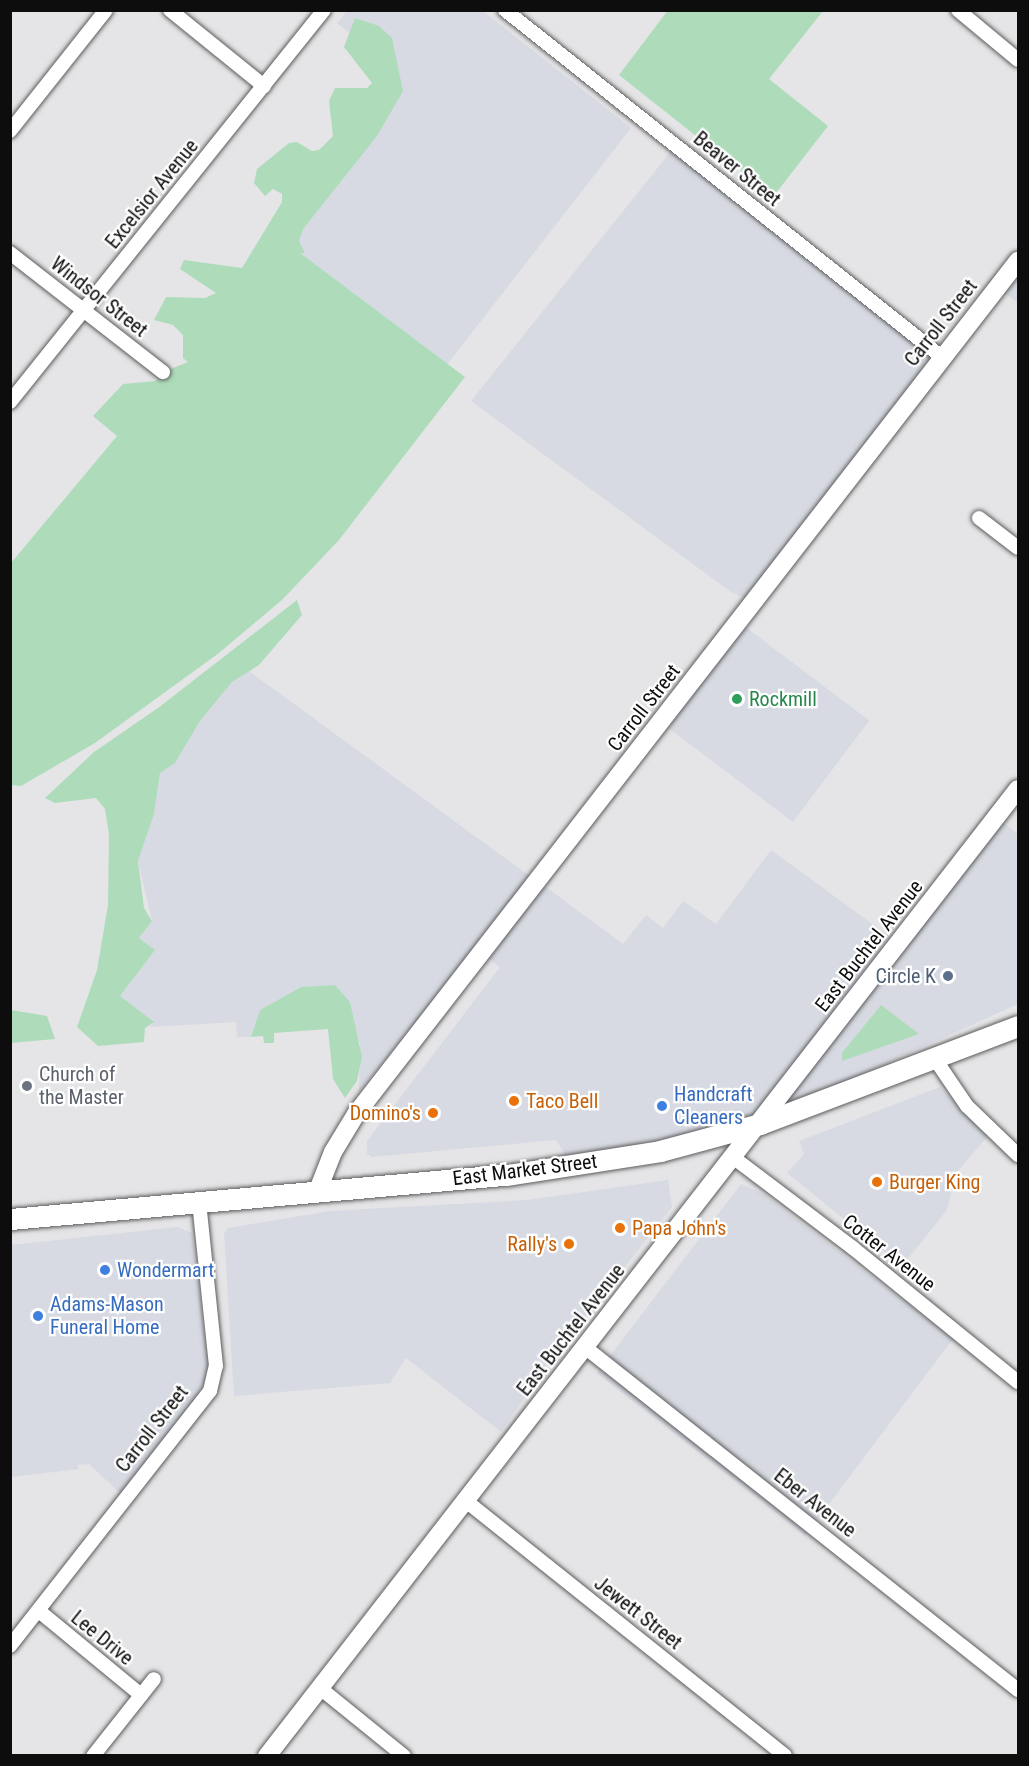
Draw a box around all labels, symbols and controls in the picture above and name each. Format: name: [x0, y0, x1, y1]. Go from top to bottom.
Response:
street label: Beaver Street: [689, 127, 785, 211]
street label: Excelsior Avenue: [101, 134, 203, 254]
street label: Windsor Street: [46, 252, 152, 342]
street label: Carroll Street: [900, 275, 982, 371]
street label: Carroll Street: [603, 660, 685, 756]
place label: Rockmill: [749, 687, 817, 711]
marker: Rockmill: [730, 692, 744, 706]
street label: East Buchtel Avenue: [810, 875, 928, 1017]
place label: Circle K: [875, 964, 936, 988]
marker: Circle K: [941, 969, 955, 983]
place label: Church of the Master: [39, 1062, 124, 1109]
marker: Church of the Master: [20, 1079, 34, 1093]
place label: Handcraft Cleaners: [674, 1082, 752, 1129]
place label: Taco Bell: [526, 1089, 598, 1113]
marker: Taco Bell: [507, 1094, 521, 1108]
marker: Handcraft Cleaners: [655, 1099, 669, 1113]
place label: Domino's: [350, 1101, 421, 1125]
marker: Domino's: [426, 1106, 440, 1120]
street label: East Market Street: [451, 1149, 599, 1191]
place label: Burger King: [889, 1170, 980, 1194]
marker: Burger King: [870, 1175, 884, 1189]
street label: Cotter Avenue: [838, 1209, 940, 1297]
place label: Papa John's: [632, 1216, 726, 1240]
marker: Papa John's: [613, 1221, 627, 1235]
place label: Rally's: [507, 1232, 557, 1256]
marker: Rally's: [562, 1237, 576, 1251]
place label: Wondermart: [117, 1258, 214, 1282]
street label: East Buchtel Avenue: [512, 1259, 630, 1401]
marker: Wondermart: [98, 1263, 112, 1277]
place label: Adams-Mason Funeral Home: [50, 1292, 164, 1339]
marker: Adams-Mason Funeral Home: [31, 1309, 45, 1323]
street label: Carroll Street: [111, 1381, 193, 1477]
street label: Eber Avenue: [769, 1464, 861, 1542]
street label: Jewett Street: [589, 1571, 687, 1655]
street label: Lee Drive: [66, 1606, 138, 1670]

